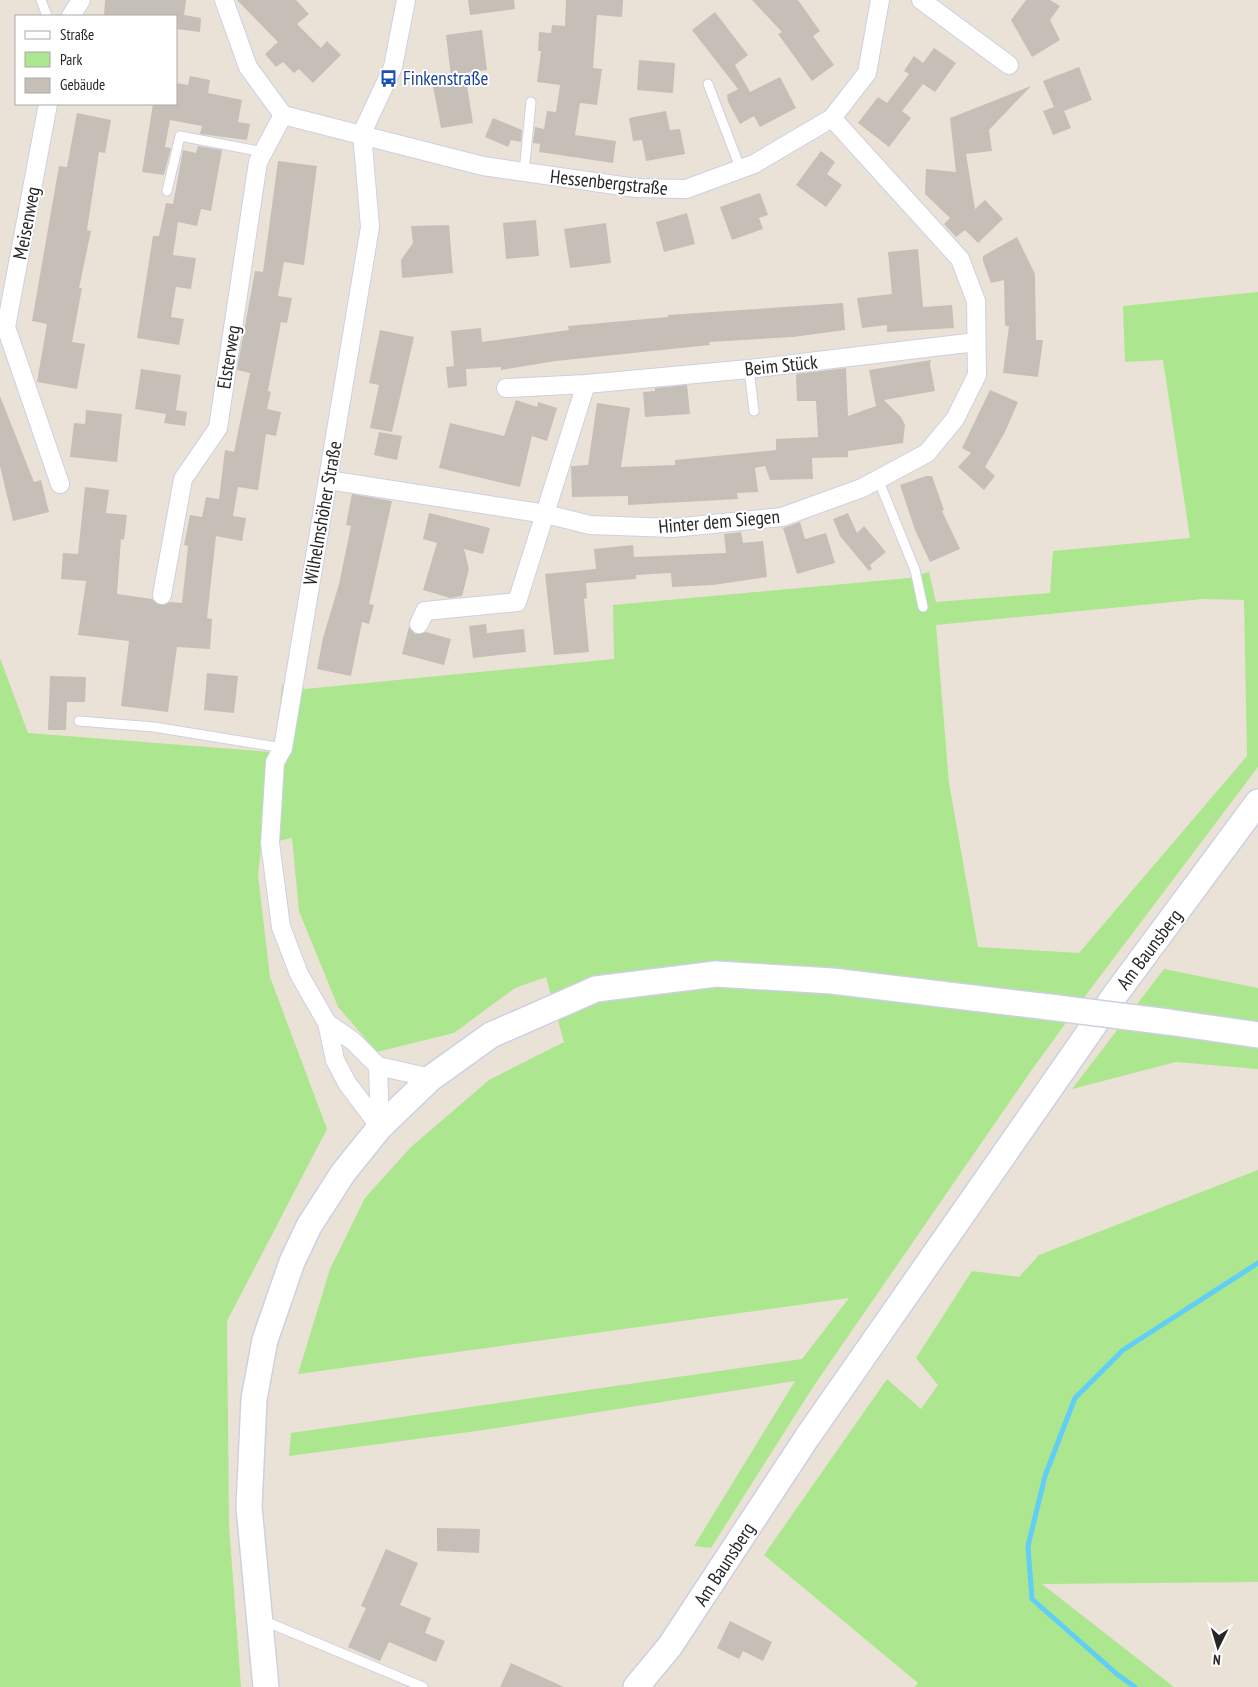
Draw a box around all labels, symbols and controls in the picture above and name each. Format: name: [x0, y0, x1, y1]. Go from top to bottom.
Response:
legend: [15, 15, 178, 105]
text: Straße: [60, 25, 94, 44]
text: Park: [60, 50, 82, 69]
place label: Finkenstraße: [403, 66, 488, 90]
bus stop icon: Finkenstraße: [379, 68, 399, 88]
text: Gebäude: [60, 75, 105, 94]
street label: Hessenbergstraße: [549, 164, 669, 200]
street label: Meisenweg: [7, 185, 45, 261]
street label: Elsterweg: [211, 323, 245, 391]
street label: Beim Stück: [743, 349, 819, 381]
street label: Wilhelmshöher Straße: [298, 439, 347, 587]
street label: Hinter dem Siegen: [657, 504, 781, 538]
street label: Am Baunsberg: [1111, 904, 1187, 994]
street label: Am Baunsberg: [688, 1518, 760, 1610]
north arrow: [1193, 1622, 1243, 1672]
text: N: [1212, 1651, 1221, 1669]

